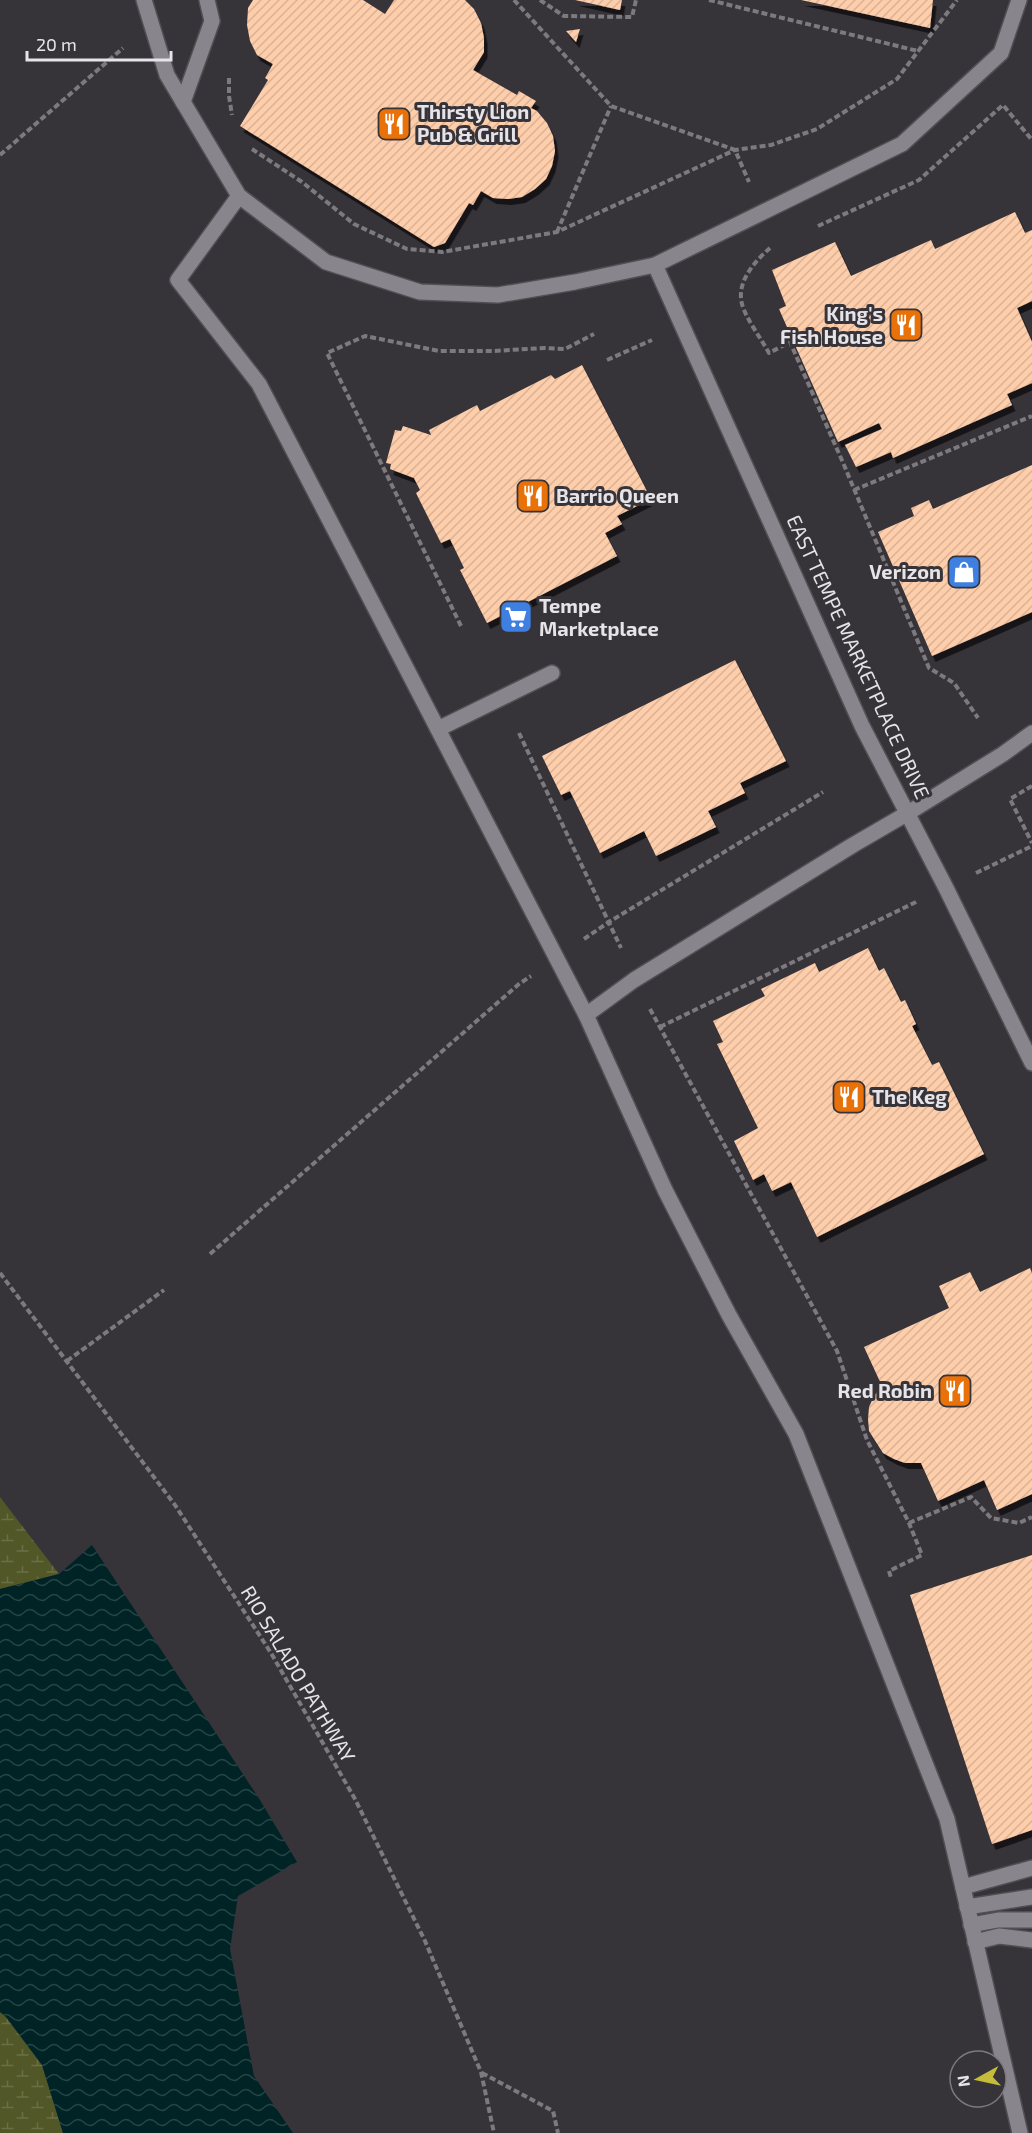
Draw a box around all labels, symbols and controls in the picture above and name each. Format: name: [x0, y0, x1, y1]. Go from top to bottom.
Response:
scale bar: [27, 24, 171, 62]
text: 20 m: [36, 33, 77, 55]
place label: Thirsty Lion Pub & Grill: [417, 99, 529, 146]
restaurant icon: Thirsty Lion Pub & Grill: [376, 106, 412, 142]
place label: King's Fish House: [780, 301, 883, 348]
restaurant icon: King's Fish House: [888, 307, 924, 343]
restaurant icon: Barrio Queen: [515, 478, 551, 514]
place label: Barrio Queen: [556, 483, 679, 508]
street label: EAST TEMPE MARKETPLACE DRIVE: [782, 511, 935, 802]
shop icon: Verizon: [946, 554, 982, 590]
place label: Verizon: [869, 559, 941, 583]
place label: Tempe Marketplace: [539, 593, 659, 640]
supermarket icon: Tempe Marketplace: [498, 599, 534, 635]
restaurant icon: The Keg: [831, 1079, 867, 1115]
place label: The Keg: [872, 1084, 947, 1108]
restaurant icon: Red Robin: [937, 1373, 973, 1409]
place label: Red Robin: [838, 1378, 932, 1402]
street label: RIO SALADO PATHWAY: [237, 1581, 361, 1767]
north arrow: [948, 2049, 1008, 2109]
text: N: [952, 2074, 973, 2088]

